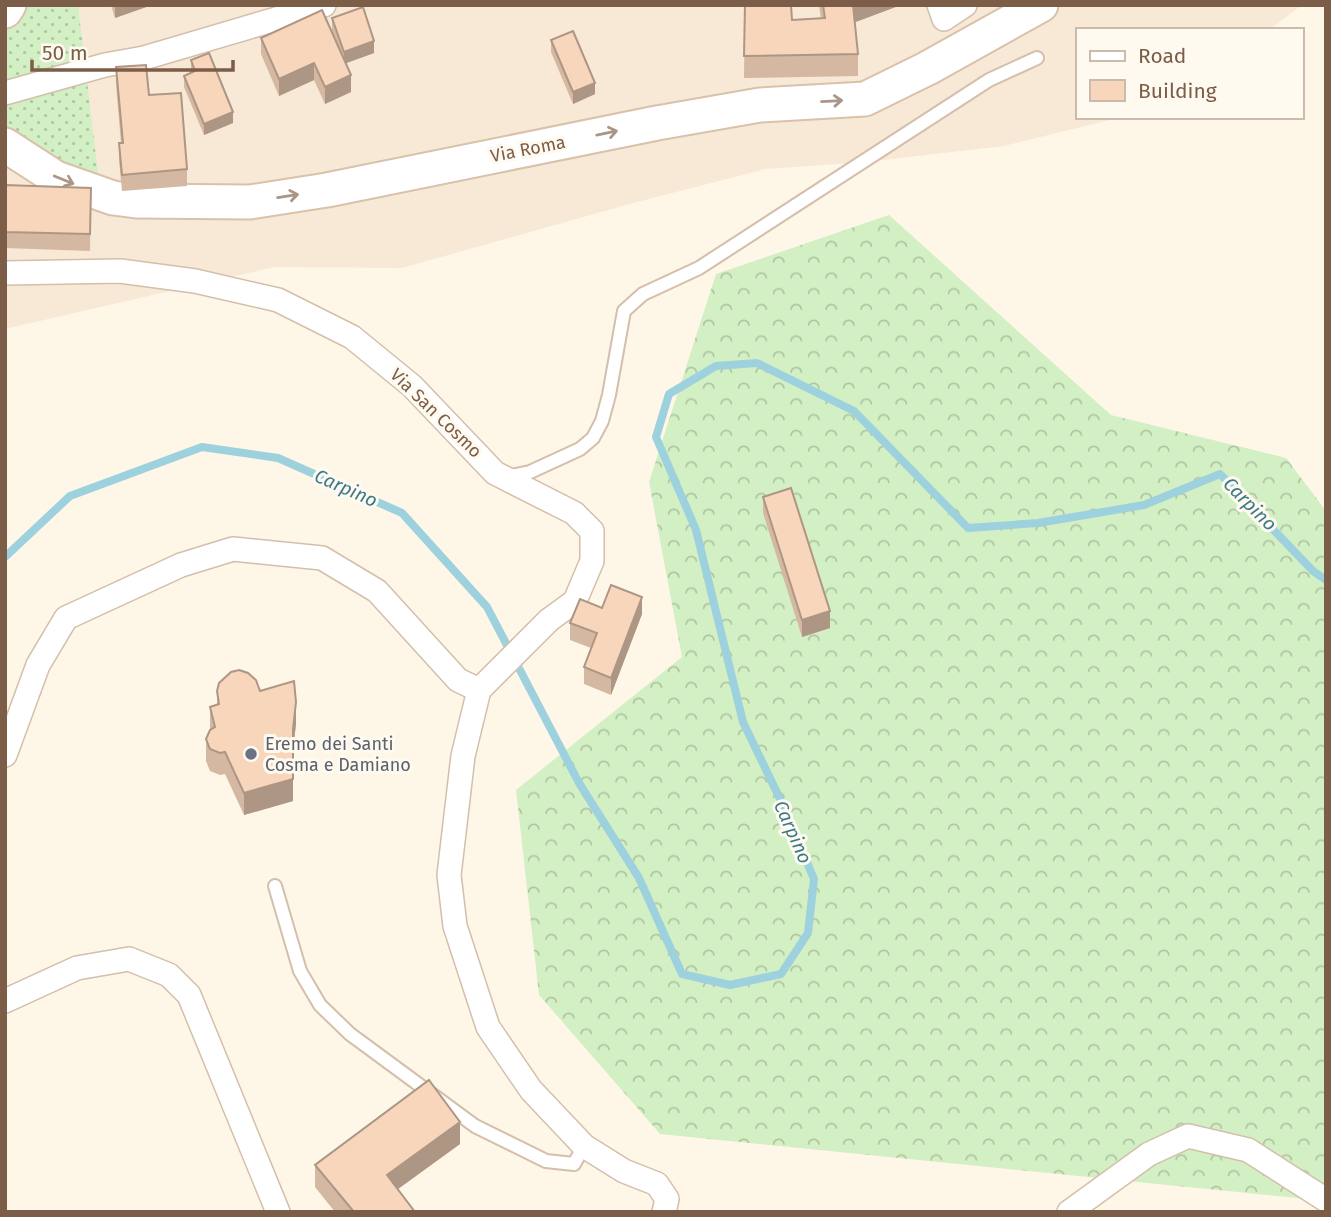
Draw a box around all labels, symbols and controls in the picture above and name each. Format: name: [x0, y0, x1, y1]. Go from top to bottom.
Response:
scale bar: [32, 28, 233, 72]
legend: [1076, 28, 1303, 119]
text: 50 m: [42, 40, 88, 66]
text: Road: [1138, 43, 1186, 69]
text: Building: [1138, 78, 1217, 104]
one-way arrow: [820, 95, 843, 108]
one-way arrow: [595, 126, 618, 140]
street label: Via Roma: [489, 131, 567, 167]
one-way arrow: [53, 174, 74, 187]
one-way arrow: [276, 189, 298, 202]
street label: Via San Cosmo: [386, 364, 486, 462]
water label: Carpino: [311, 464, 381, 512]
water label: Carpino: [1218, 472, 1282, 536]
place label: Eremo dei Santi Cosma e Damiano: [265, 733, 411, 776]
marker: Eremo dei Santi Cosma e Damiano: [243, 746, 259, 762]
water label: Carpino: [769, 797, 817, 867]

